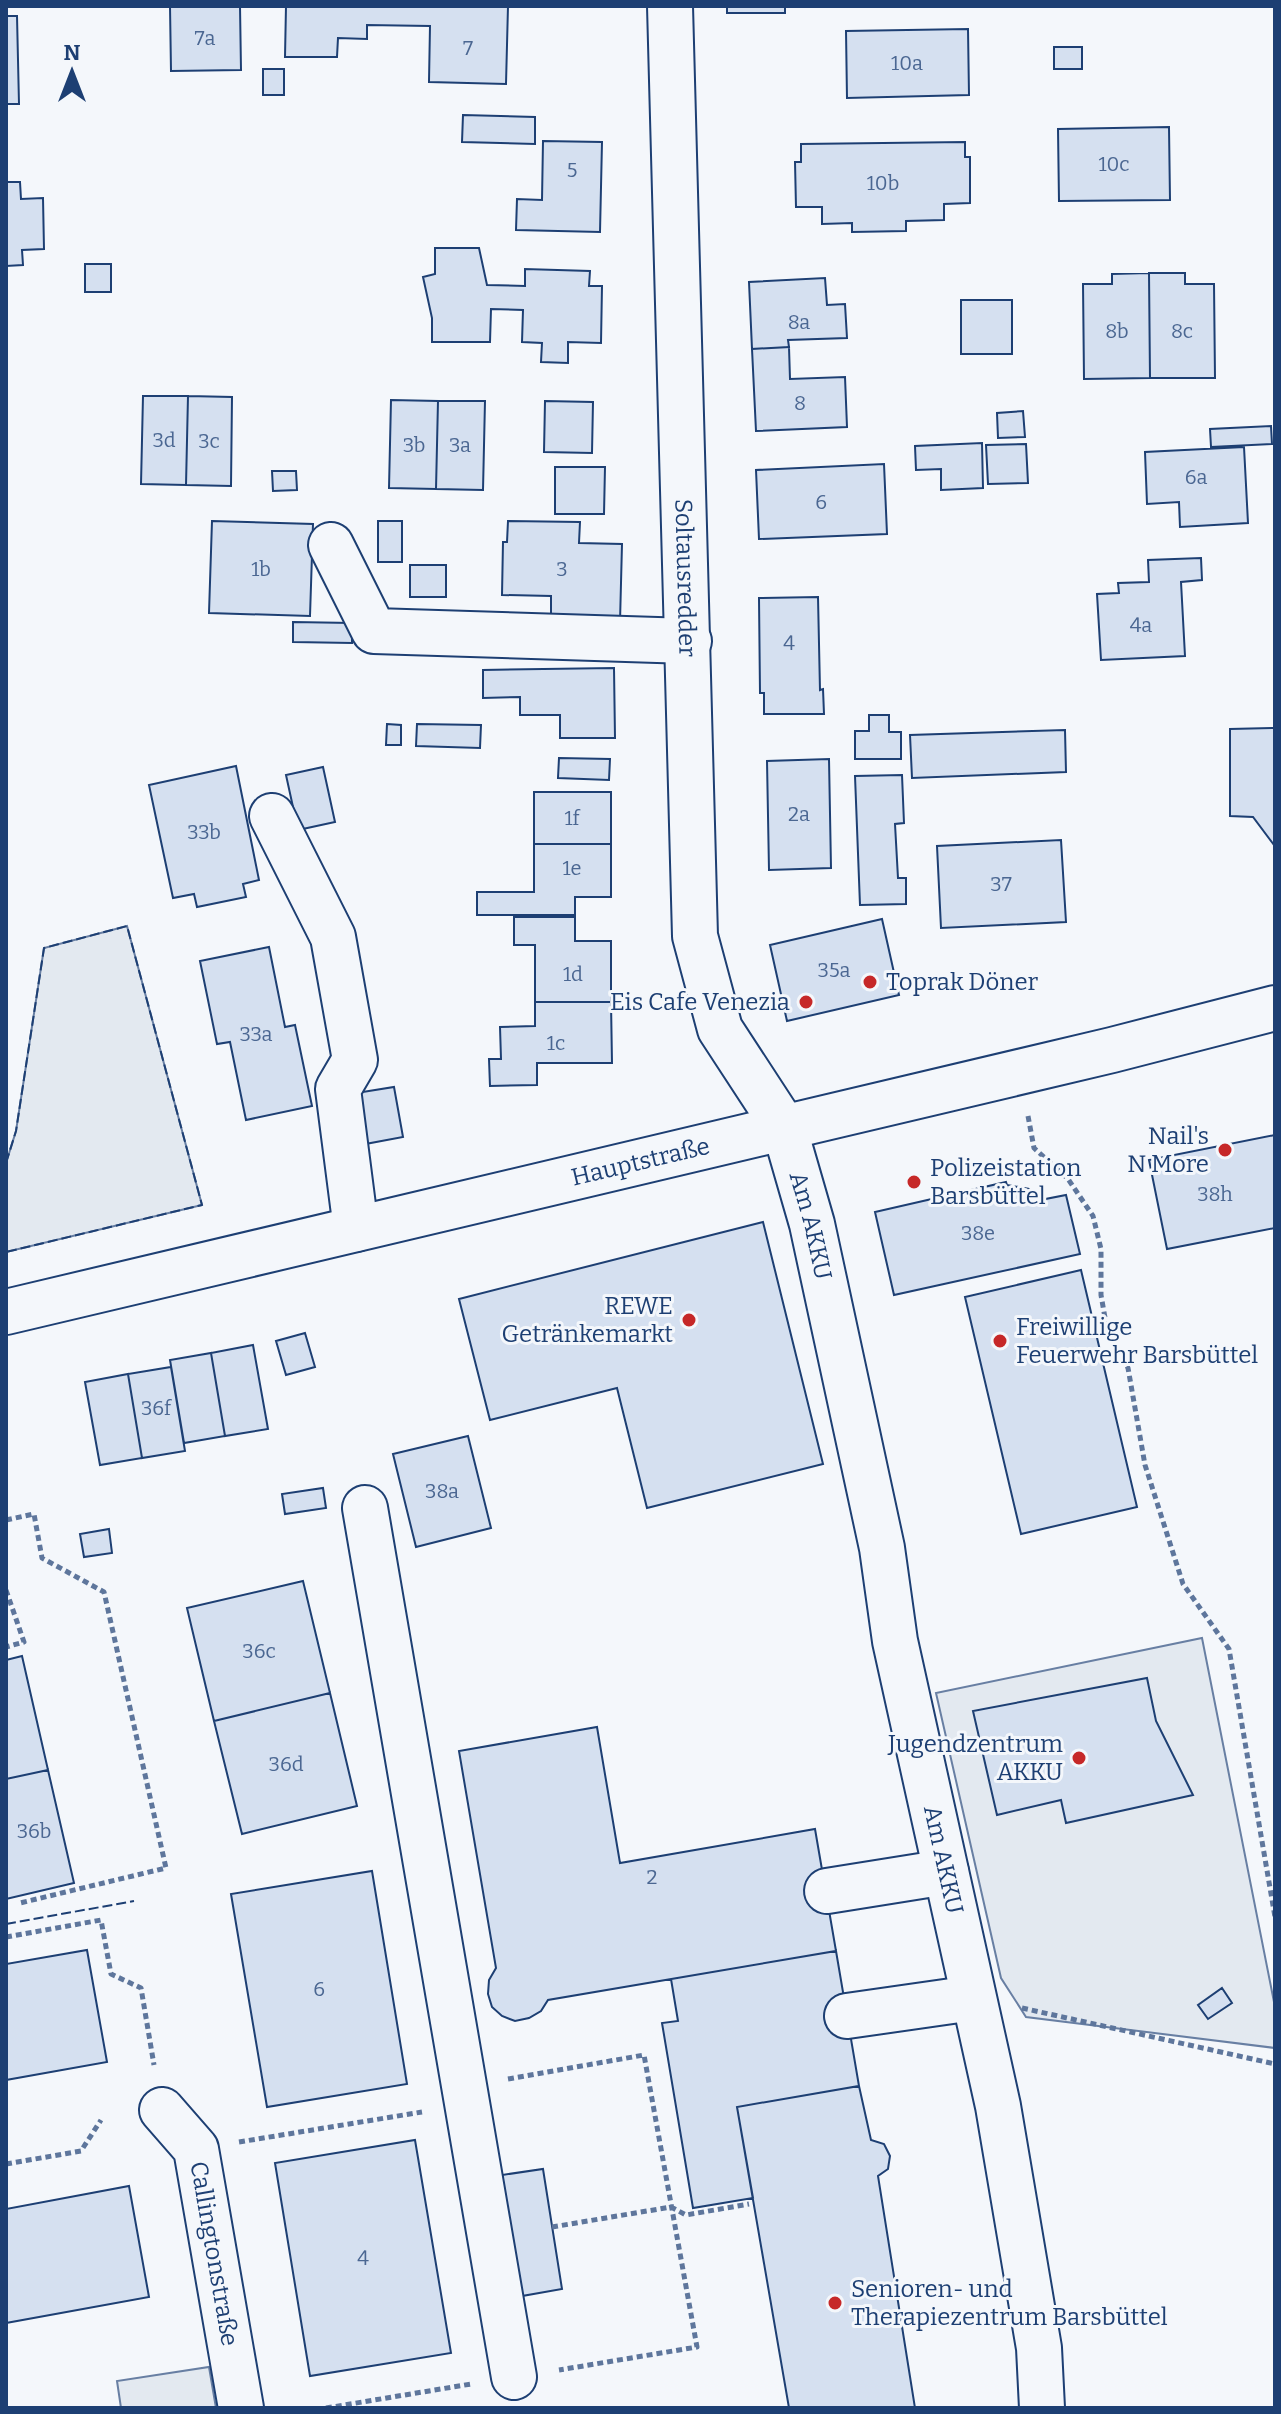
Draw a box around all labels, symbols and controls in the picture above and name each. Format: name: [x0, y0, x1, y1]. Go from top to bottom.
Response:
house number: 7a: [195, 26, 216, 50]
north arrow: [32, 32, 112, 112]
house number: 7: [463, 36, 473, 60]
text: N: [64, 39, 81, 66]
house number: 10a: [891, 51, 923, 75]
house number: 10c: [1098, 152, 1130, 176]
house number: 5: [567, 158, 577, 182]
house number: 10b: [867, 171, 899, 195]
house number: 8a: [788, 310, 810, 334]
house number: 8b: [1105, 319, 1129, 343]
house number: 8c: [1171, 319, 1193, 343]
house number: 8: [794, 391, 806, 415]
house number: 3d: [152, 428, 176, 452]
house number: 3c: [198, 429, 220, 453]
house number: 3b: [403, 433, 425, 457]
house number: 3a: [449, 433, 471, 457]
house number: 6a: [1185, 465, 1207, 489]
house number: 6: [815, 490, 827, 514]
street label: Soltausredder: [669, 498, 702, 658]
house number: 1b: [251, 557, 271, 581]
house number: 3: [556, 557, 568, 581]
house number: 4a: [1130, 613, 1152, 637]
house number: 4: [783, 631, 795, 655]
house number: 2a: [788, 802, 810, 826]
house number: 1f: [564, 806, 582, 830]
house number: 33b: [187, 820, 221, 844]
house number: 1e: [562, 856, 582, 880]
house number: 37: [990, 872, 1012, 896]
house number: 35a: [817, 958, 851, 982]
house number: 1d: [563, 962, 583, 986]
place label: Toprak Döner: [886, 968, 1039, 996]
marker: Toprak Döner: [861, 973, 879, 991]
place label: Eis Cafe Venezia: [610, 988, 790, 1016]
marker: Eis Cafe Venezia: [797, 993, 815, 1011]
house number: 33a: [240, 1022, 273, 1046]
house number: 1c: [547, 1031, 565, 1055]
place label: Nail's N More: [1127, 1122, 1209, 1178]
street label: Hauptstraße: [568, 1132, 712, 1192]
marker: Nail's N More: [1216, 1141, 1234, 1159]
place label: Polizeistation Barsbüttel: [930, 1154, 1081, 1210]
street label: Am AKKU: [784, 1168, 838, 1282]
marker: Polizeistation Barsbüttel: [905, 1173, 923, 1191]
house number: 38h: [1197, 1182, 1233, 1206]
house number: 38e: [961, 1221, 995, 1245]
place label: REWE Getränkemarkt: [501, 1292, 673, 1348]
marker: REWE Getränkemarkt: [680, 1311, 698, 1329]
place label: Freiwillige Feuerwehr Barsbüttel: [1016, 1313, 1258, 1369]
marker: Freiwillige Feuerwehr Barsbüttel: [991, 1332, 1009, 1350]
house number: 36f: [141, 1396, 173, 1420]
house number: 38a: [425, 1479, 459, 1503]
house number: 36c: [242, 1639, 276, 1663]
place label: Jugendzentrum AKKU: [887, 1730, 1063, 1786]
marker: Jugendzentrum AKKU: [1070, 1749, 1088, 1767]
house number: 36d: [269, 1752, 304, 1776]
street label: Am AKKU: [918, 1803, 969, 1917]
house number: 36b: [17, 1819, 51, 1843]
house number: 2: [647, 1865, 657, 1889]
house number: 6: [313, 1977, 325, 2001]
street label: Callingtonstraße: [184, 2159, 244, 2348]
house number: 4: [357, 2246, 369, 2270]
place label: Senioren- und Therapiezentrum Barsbüttel: [851, 2275, 1168, 2331]
marker: Senioren- und Therapiezentrum Barsbüttel: [826, 2294, 844, 2312]

